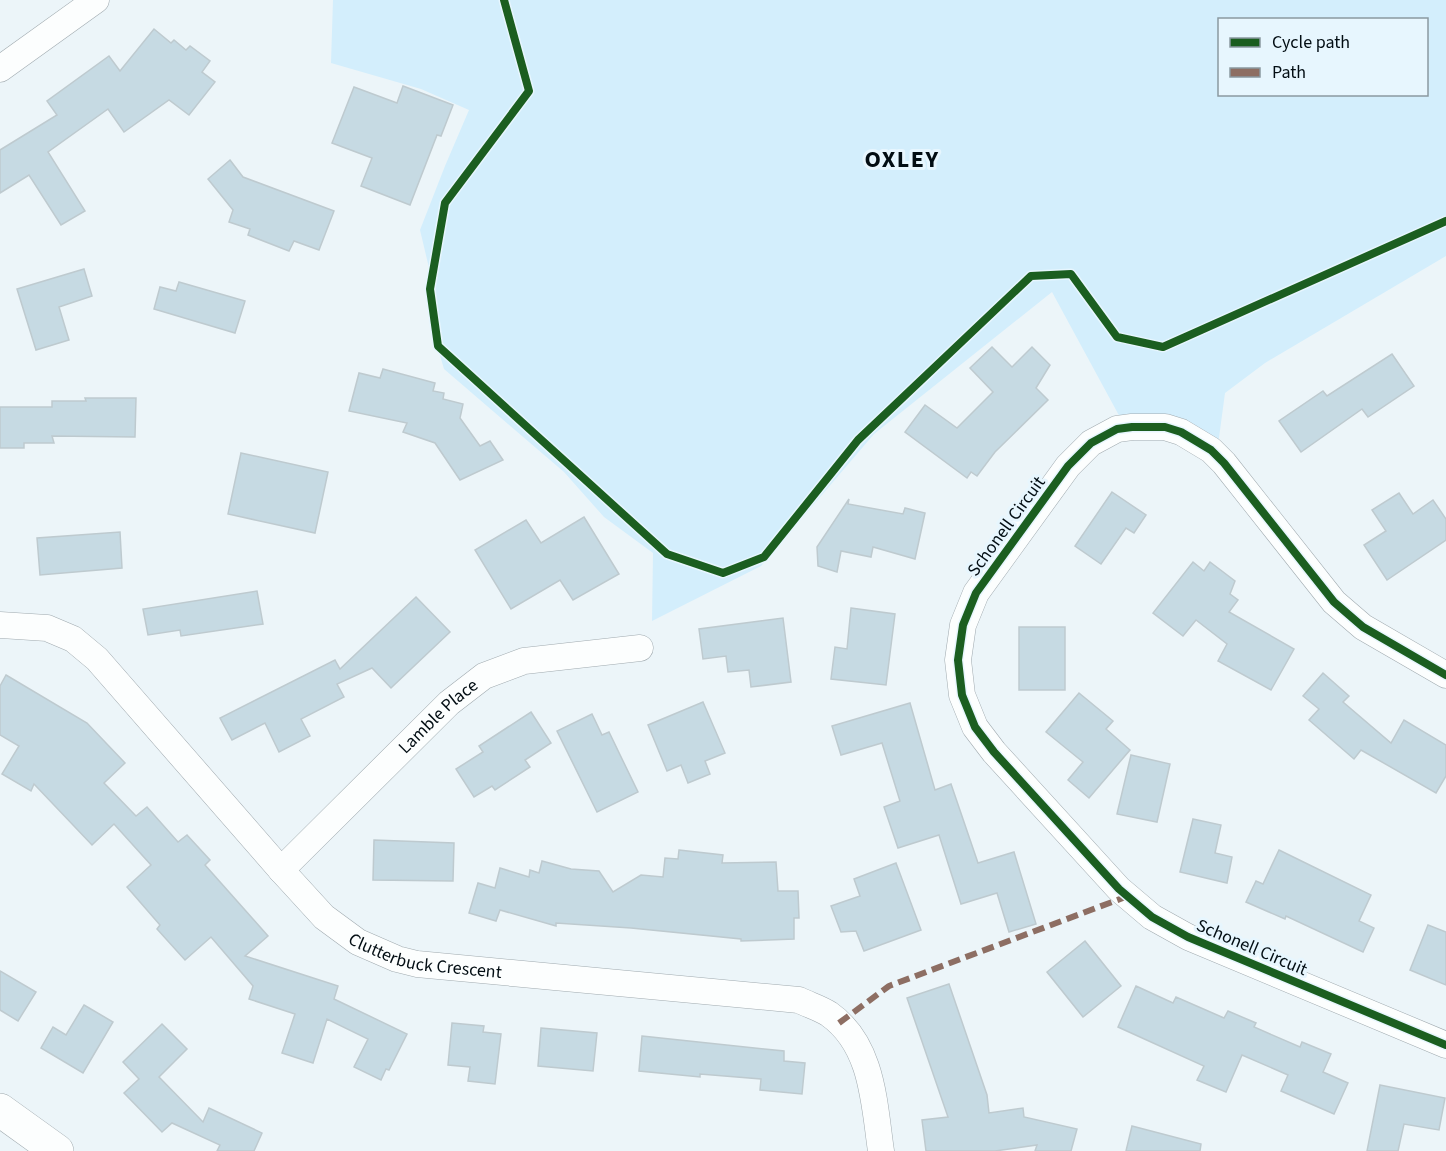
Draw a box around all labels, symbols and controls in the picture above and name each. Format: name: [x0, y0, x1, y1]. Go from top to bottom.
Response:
legend: [1218, 18, 1428, 96]
text: Cycle path: [1272, 30, 1350, 55]
text: Path: [1272, 60, 1306, 85]
district label: OXLEY: [864, 142, 940, 177]
street label: Schonell Circuit: [962, 471, 1051, 581]
street label: Lamble Place: [393, 673, 483, 760]
street label: Schonell Circuit: [1193, 913, 1311, 982]
street label: Clutterbuck Crescent: [343, 927, 503, 985]

